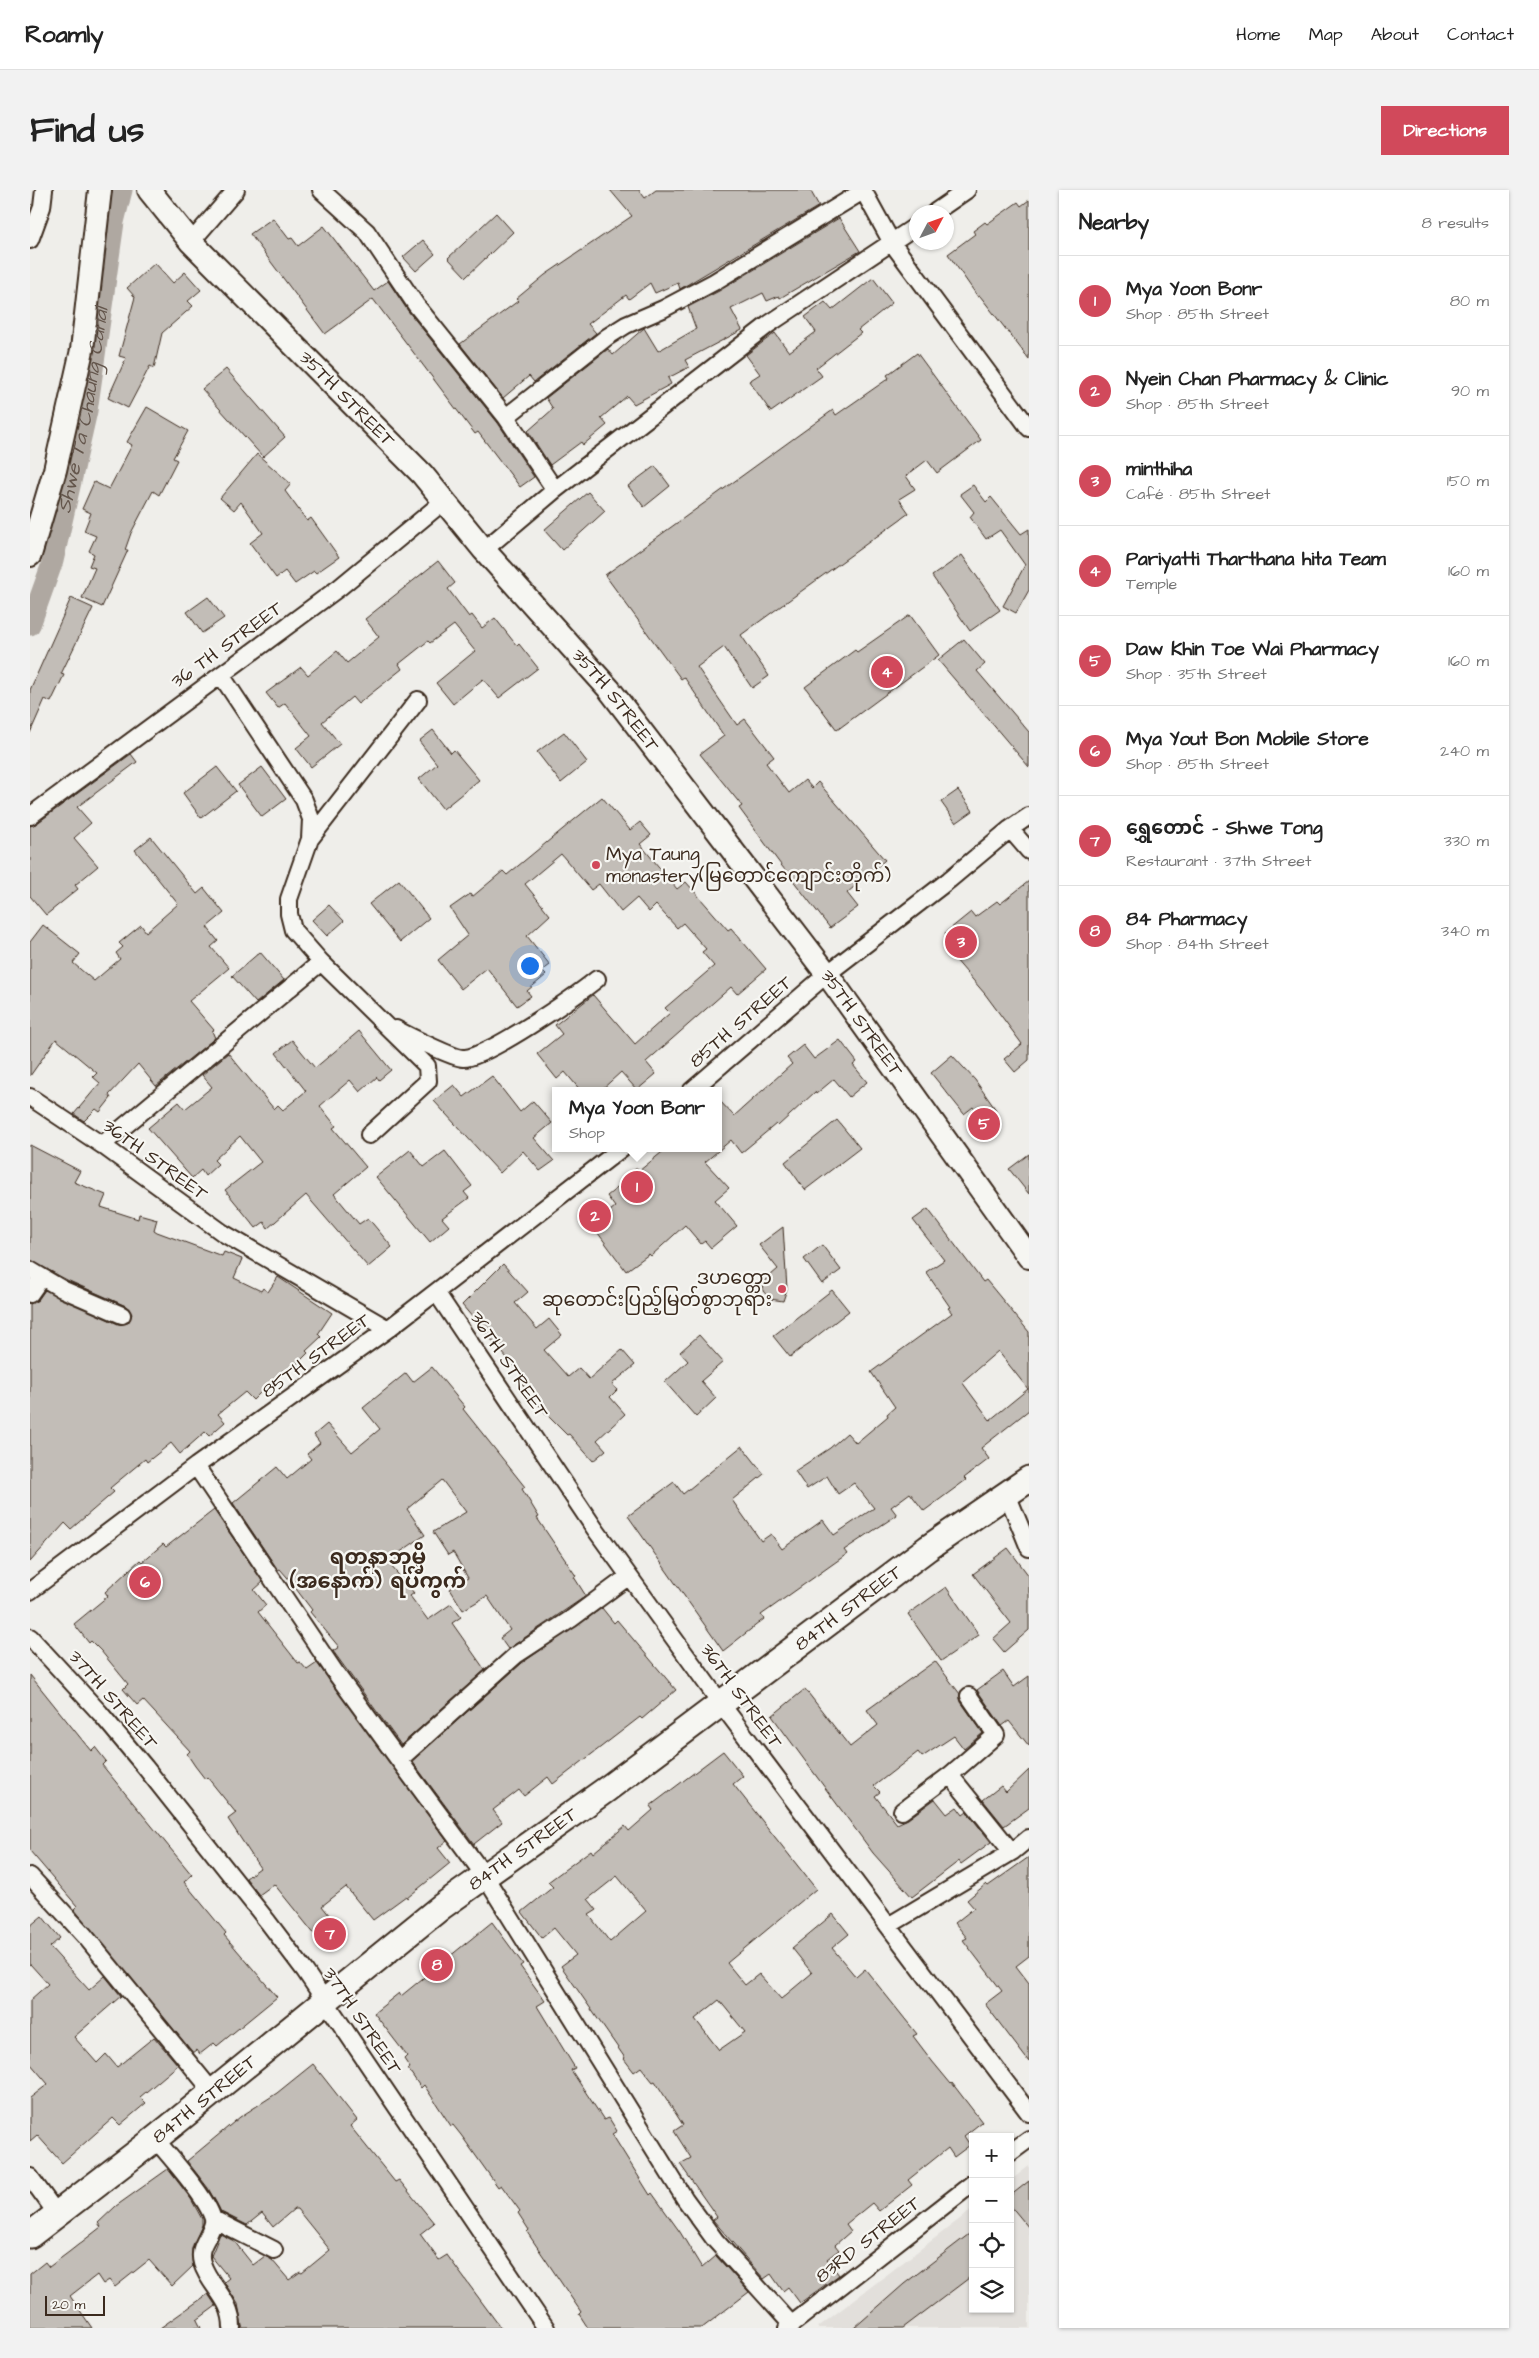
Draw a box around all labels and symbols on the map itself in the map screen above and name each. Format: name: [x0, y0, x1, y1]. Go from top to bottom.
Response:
north arrow: [909, 205, 954, 250]
water label: Shwe Ta Chaung Canal: [50, 303, 116, 516]
street label: 35TH STREET: [293, 345, 401, 453]
street label: 36 TH STREET: [166, 595, 288, 695]
street label: 35TH STREET: [565, 643, 666, 758]
pin: 4: [871, 653, 903, 691]
place label: Mya Taung monastery(မြတောင်ကျောင်းတိုက်): [606, 841, 891, 892]
marker: Mya Taung monastery(မြတောင်ကျောင်းတိုက်): [590, 859, 602, 871]
pin: 3: [945, 923, 977, 961]
your location: [517, 953, 543, 979]
street label: 35TH STREET: [814, 964, 910, 1082]
street label: 85TH STREET: [684, 970, 799, 1074]
pin: 5: [968, 1105, 1000, 1143]
street label: 36TH STREET: [97, 1113, 213, 1208]
pin: 1: [621, 1168, 653, 1206]
pin: 2: [579, 1197, 611, 1235]
place label: ဒဟတ္တော ဆုတောင်းပြည့်မြတ်စွာဘုရား: [542, 1265, 772, 1316]
marker: ဒဟတ္တော ဆုတောင်းပြည့်မြတ်စွာဘုရား: [776, 1283, 788, 1295]
street label: 36TH STREET: [463, 1306, 555, 1424]
street label: 85TH STREET: [256, 1307, 376, 1405]
district label: ရတနာဘုမ္မိ (အနောက်) ရပ်ကွက်: [289, 1541, 466, 1598]
street label: 84TH STREET: [789, 1559, 908, 1657]
pin: 6: [129, 1563, 161, 1601]
street label: 36TH STREET: [694, 1638, 789, 1754]
street label: 37TH STREET: [62, 1644, 164, 1756]
street label: 84TH STREET: [463, 1801, 583, 1897]
pin: 7: [314, 1915, 346, 1953]
pin: 8: [421, 1946, 453, 1984]
street label: 37TH STREET: [316, 1962, 408, 2080]
street label: 84TH STREET: [146, 2048, 263, 2150]
street label: 83RD STREET: [809, 2190, 927, 2290]
scale bar: [45, 2293, 105, 2316]

